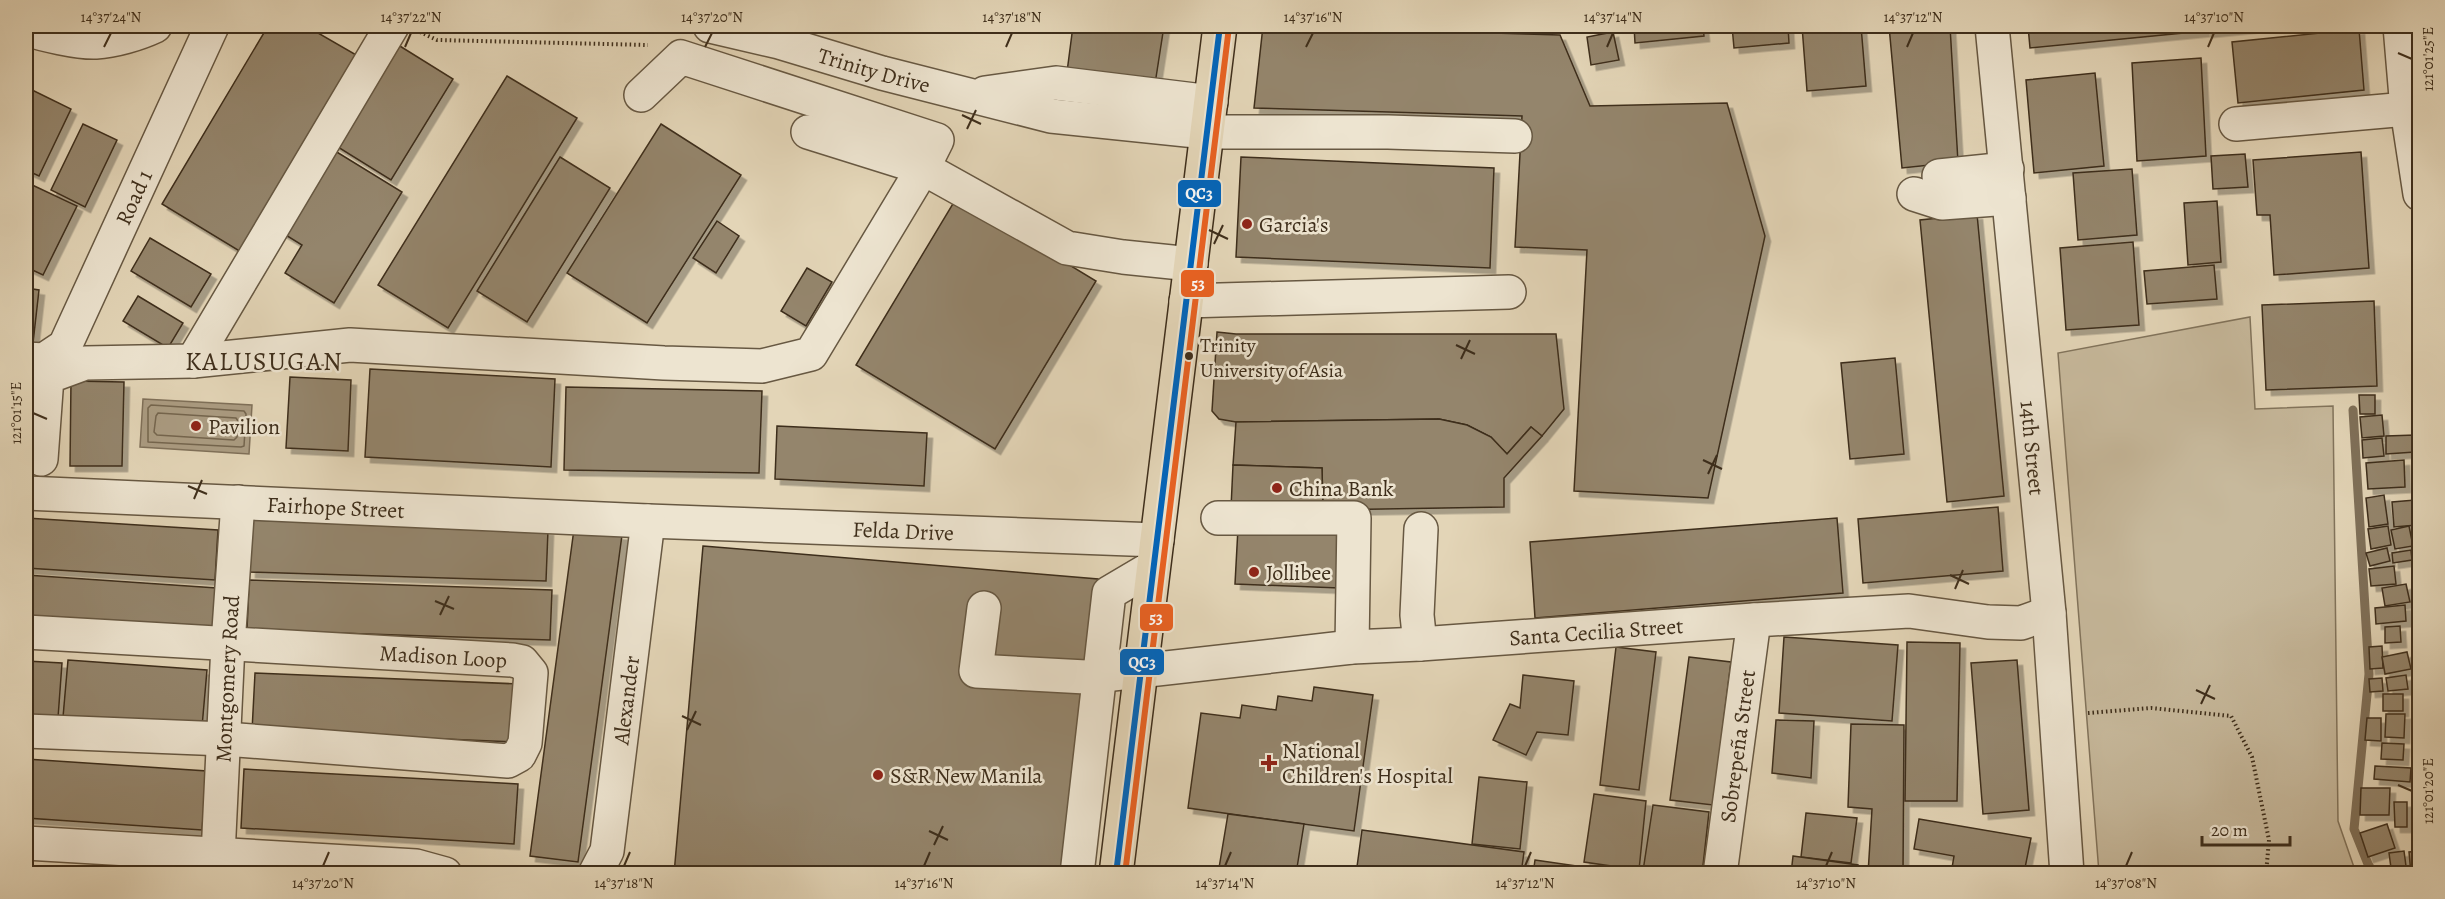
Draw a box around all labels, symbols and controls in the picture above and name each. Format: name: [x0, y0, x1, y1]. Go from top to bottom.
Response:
text: 14°37'24"N: [81, 7, 142, 27]
text: 14°37'22"N: [380, 7, 442, 27]
text: 14°37'20"N: [681, 7, 743, 27]
text: 14°37'18"N: [982, 7, 1042, 27]
text: 14°37'16"N: [1284, 7, 1343, 27]
text: 14°37'14"N: [1584, 7, 1643, 27]
text: 14°37'12"N: [1883, 7, 1943, 27]
text: 14°37'10"N: [2184, 7, 2244, 27]
text: 121°01'25"E: [2418, 27, 2438, 91]
street label: Trinity Drive: [814, 41, 933, 101]
street label: Road 1: [109, 165, 160, 230]
line badge: QC3: [1177, 179, 1222, 208]
text: QC3: [1185, 183, 1213, 205]
place label: Garcia's: [1259, 210, 1329, 240]
marker: Garcia's: [1240, 217, 1254, 231]
line badge: 53: [1180, 269, 1215, 298]
text: 53: [1191, 273, 1205, 295]
place label: Trinity University of Asia: [1200, 332, 1344, 384]
district label: KALUSUGAN: [185, 344, 343, 379]
marker: Trinity University of Asia: [1183, 350, 1195, 362]
text: 121°01'15"E: [6, 382, 26, 444]
street label: 14th Street: [2012, 399, 2052, 497]
place label: Pavilion: [208, 412, 280, 442]
marker: Pavilion: [189, 419, 203, 433]
place label: China Bank: [1289, 474, 1394, 504]
marker: China Bank: [1270, 481, 1284, 495]
street label: Fairhope Street: [266, 490, 405, 526]
street label: Felda Drive: [852, 515, 954, 548]
place label: Jollibee: [1266, 558, 1331, 588]
marker: Jollibee: [1247, 565, 1261, 579]
street label: Montgomery Road: [208, 594, 247, 763]
line badge: 53: [1139, 603, 1174, 632]
text: 53: [1149, 607, 1163, 629]
street label: Santa Cecilia Street: [1508, 611, 1684, 654]
street label: Madison Loop: [379, 638, 508, 676]
line badge: QC3: [1119, 648, 1165, 676]
text: QC3: [1128, 652, 1156, 674]
street label: Alexander: [606, 654, 647, 748]
street label: Sobrepeña Street: [1713, 668, 1763, 825]
place label: National Children's Hospital: [1282, 736, 1453, 791]
marker: National Children's Hospital: [1260, 754, 1278, 772]
text: 121°01'20"E: [2418, 758, 2438, 824]
place label: S&R New Manila: [890, 761, 1043, 791]
marker: S&R New Manila: [871, 768, 885, 782]
scale bar: [2202, 809, 2290, 847]
text: 20 m: [2211, 818, 2248, 842]
text: 14°37'20"N: [292, 873, 354, 893]
text: 14°37'18"N: [594, 873, 654, 893]
text: 14°37'16"N: [895, 873, 954, 893]
text: 14°37'14"N: [1196, 873, 1255, 893]
text: 14°37'12"N: [1495, 873, 1555, 893]
text: 14°37'10"N: [1796, 873, 1856, 893]
text: 14°37'08"N: [2095, 873, 2157, 893]

